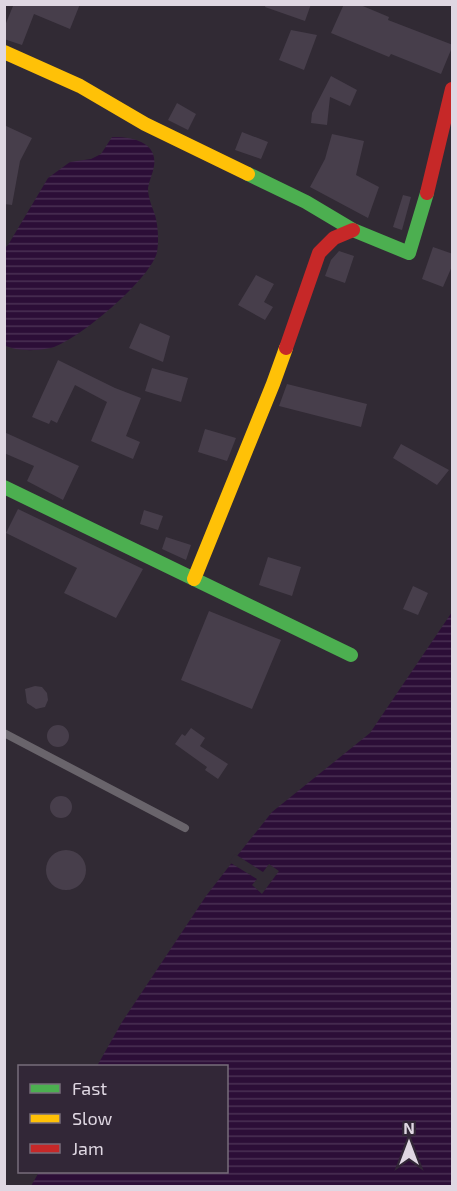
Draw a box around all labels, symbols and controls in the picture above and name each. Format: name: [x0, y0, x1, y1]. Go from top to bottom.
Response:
legend: [18, 1065, 228, 1173]
text: Fast: [72, 1077, 107, 1099]
text: Slow: [72, 1107, 113, 1129]
north arrow: [379, 1113, 439, 1173]
text: N: [403, 1118, 415, 1137]
text: Jam: [72, 1137, 104, 1159]

